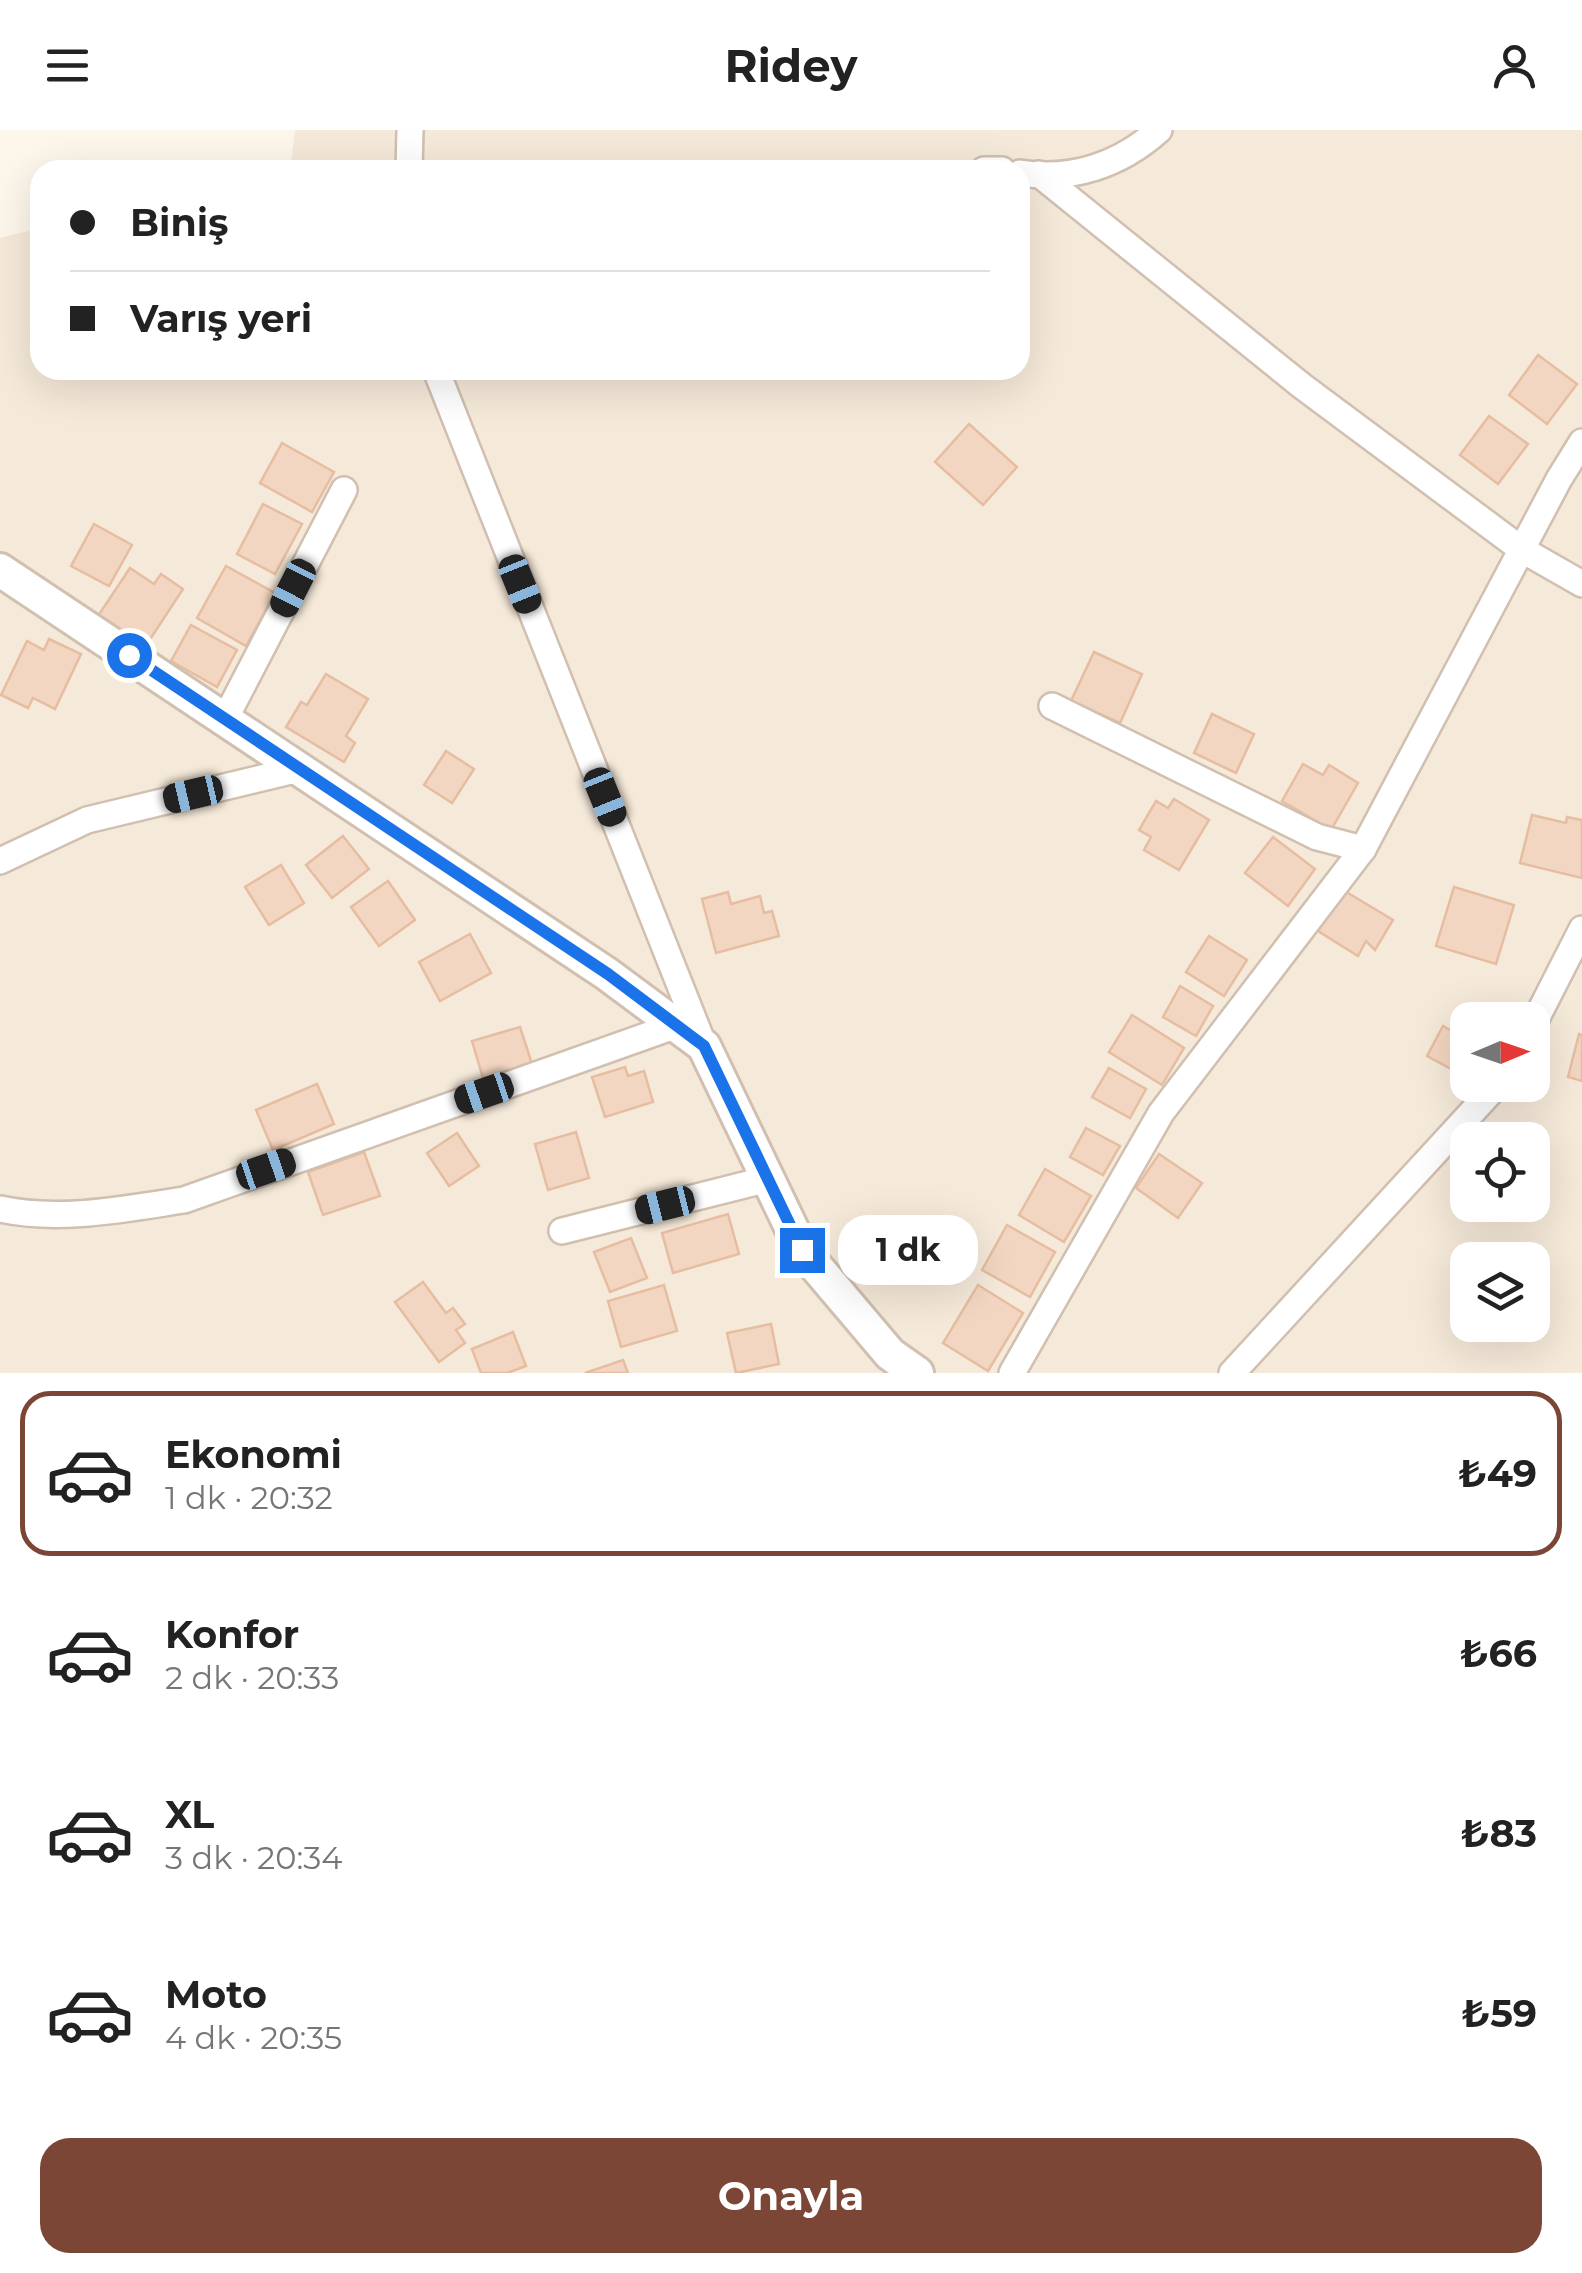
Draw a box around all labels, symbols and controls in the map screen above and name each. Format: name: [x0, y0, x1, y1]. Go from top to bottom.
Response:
icon: menu: [40, 38, 95, 93]
text: Ridey: [724, 38, 858, 93]
icon: person: [1487, 38, 1542, 93]
text: Biniş: [130, 199, 228, 246]
text: Varış yeri: [130, 295, 312, 342]
car: [495, 551, 545, 617]
car: [266, 554, 320, 622]
route start: [107, 633, 152, 678]
car: [580, 764, 630, 830]
car: [160, 773, 226, 815]
north arrow: [1450, 1002, 1550, 1102]
map controls: [1450, 1002, 1550, 1342]
car: [451, 1069, 517, 1117]
button: locate: [1450, 1122, 1550, 1222]
car: [233, 1145, 299, 1193]
car: [632, 1183, 698, 1227]
callout: 1 dk: [837, 1215, 977, 1285]
route end: [780, 1228, 825, 1273]
text: 1 dk: [876, 1230, 940, 1269]
button: layers: [1450, 1242, 1550, 1342]
icon: car: [45, 1429, 135, 1519]
text: Ekonomi: [165, 1431, 342, 1478]
text: ₺49: [1458, 1450, 1537, 1497]
text: 1 dk · 20:32: [165, 1478, 333, 1517]
icon: car: [45, 1609, 135, 1699]
text: Konfor: [165, 1611, 299, 1658]
text: ₺66: [1460, 1630, 1537, 1677]
text: 2 dk · 20:33: [165, 1658, 339, 1697]
icon: car: [45, 1789, 135, 1879]
text: XL: [165, 1791, 214, 1838]
text: ₺83: [1461, 1810, 1537, 1857]
text: 3 dk · 20:34: [165, 1838, 342, 1877]
icon: car: [45, 1969, 135, 2059]
text: Moto: [165, 1971, 267, 2018]
text: ₺59: [1462, 1990, 1537, 2037]
text: 4 dk · 20:35: [165, 2018, 342, 2057]
button: Onayla: [40, 2138, 1542, 2253]

